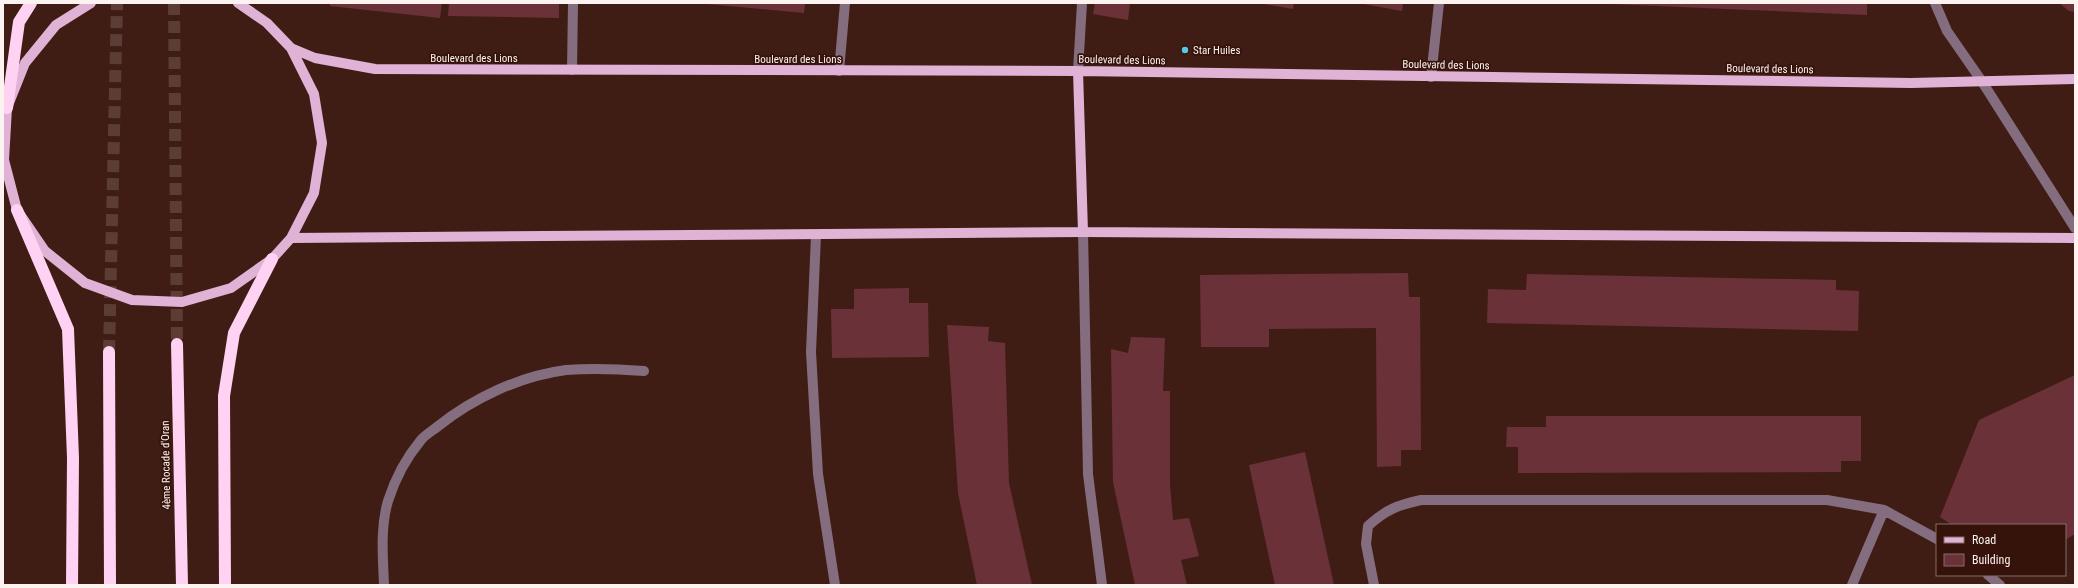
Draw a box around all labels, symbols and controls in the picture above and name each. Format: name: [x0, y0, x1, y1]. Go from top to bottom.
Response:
place label: Star Huiles: [1193, 44, 1240, 57]
marker: Star Huiles: [1180, 45, 1190, 55]
street label: Boulevard des Lions: [430, 52, 518, 65]
street label: Boulevard des Lions: [754, 53, 842, 66]
street label: Boulevard des Lions: [1078, 53, 1166, 67]
street label: Boulevard des Lions: [1402, 58, 1490, 72]
street label: Boulevard des Lions: [1726, 62, 1814, 76]
street label: 4ème Rocade d'Oran: [159, 420, 173, 510]
legend: [1936, 524, 2066, 576]
text: Road: [1972, 533, 1996, 547]
text: Building: [1972, 553, 2010, 567]

